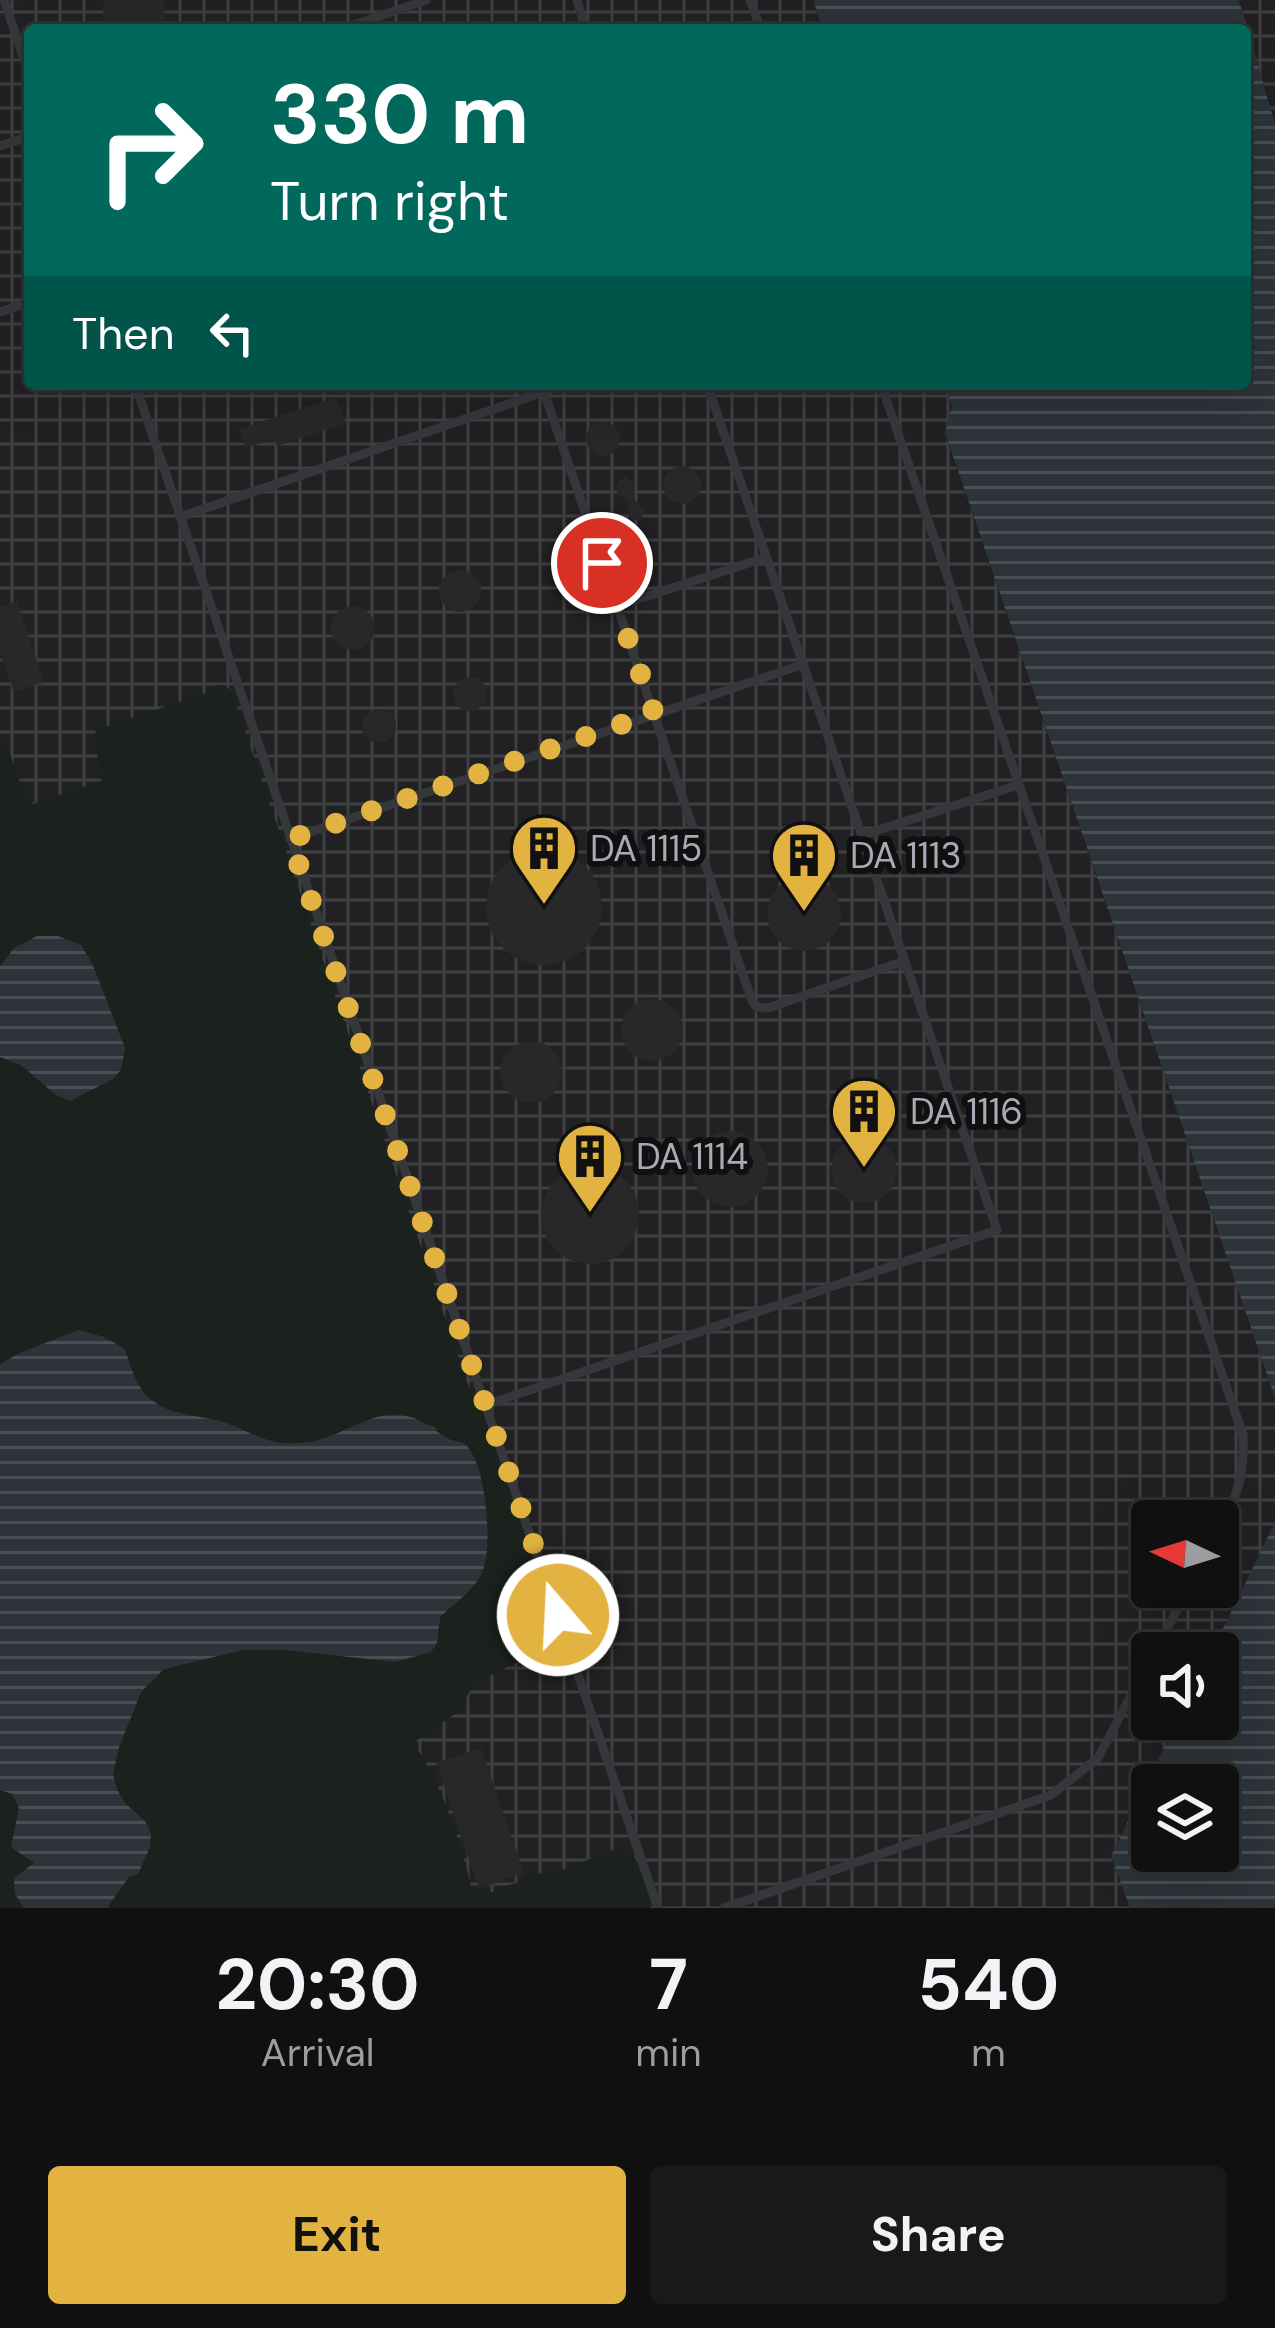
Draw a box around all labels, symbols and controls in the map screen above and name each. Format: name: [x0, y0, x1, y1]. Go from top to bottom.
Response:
text: 330 m: [270, 60, 529, 169]
icon: right: [72, 72, 228, 228]
text: Turn right: [270, 166, 509, 237]
icon: left: [199, 300, 265, 366]
text: Then: [72, 304, 175, 363]
pin: [551, 512, 653, 614]
icon: arrive: [569, 530, 635, 596]
building icon: DA 1115: [509, 813, 579, 907]
building icon: DA 1113: [769, 820, 839, 914]
place label: DA 1115: [590, 825, 702, 872]
place label: DA 1113: [850, 832, 961, 879]
building icon: DA 1116: [829, 1076, 899, 1170]
place label: DA 1116: [910, 1088, 1023, 1135]
building icon: DA 1114: [555, 1121, 625, 1215]
place label: DA 1114: [636, 1133, 748, 1180]
north arrow: [1131, 1500, 1239, 1608]
map controls: [1131, 1500, 1239, 1872]
position arrow: [495, 1552, 621, 1678]
button: sound: [1131, 1632, 1239, 1740]
button: layers: [1131, 1764, 1239, 1872]
text: 20:30: [215, 1938, 420, 2031]
text: 7: [649, 1938, 688, 2031]
text: 540: [917, 1938, 1060, 2031]
text: Arrival: [261, 2027, 374, 2078]
text: min: [635, 2027, 702, 2078]
text: m: [971, 2027, 1006, 2078]
button: Exit: [48, 2166, 626, 2304]
button: Share: [650, 2166, 1227, 2304]

